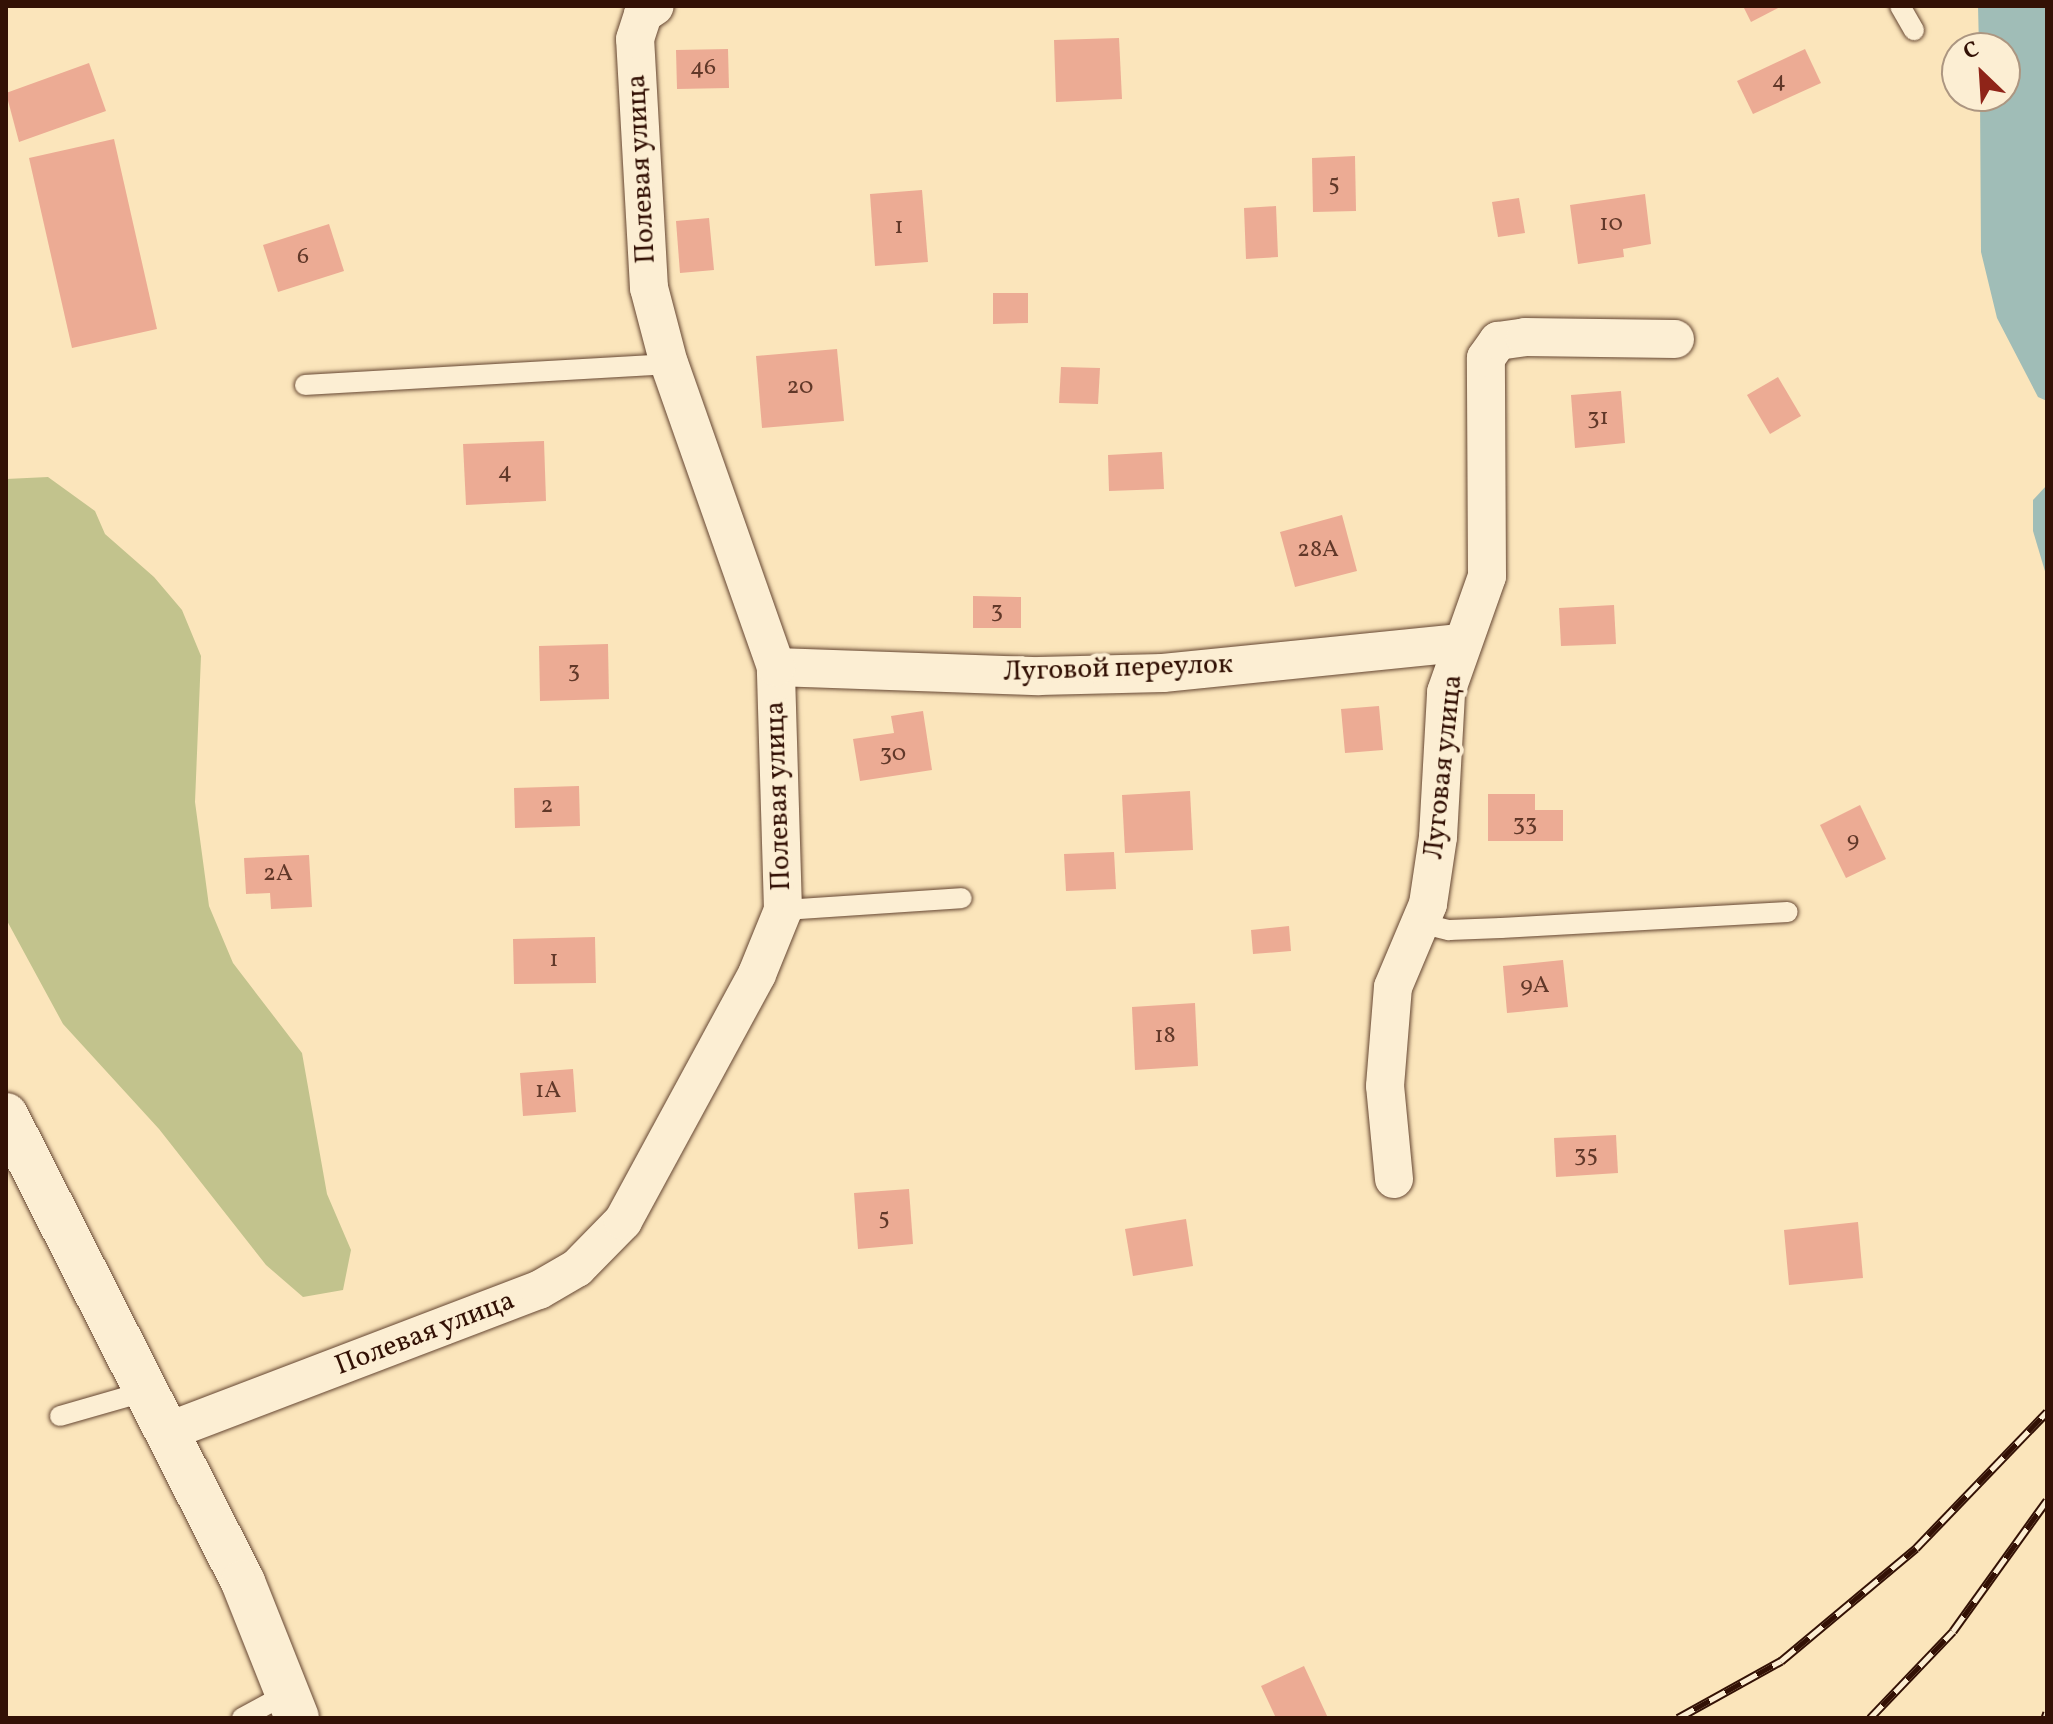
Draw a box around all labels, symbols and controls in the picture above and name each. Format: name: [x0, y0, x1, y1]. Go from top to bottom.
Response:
north arrow: [1941, 32, 2021, 112]
text: С: [1959, 35, 1984, 69]
house number: 46: [690, 55, 716, 83]
house number: 4: [1772, 68, 1786, 96]
street label: Полевая улица: [620, 73, 664, 265]
house number: 5: [1328, 171, 1340, 199]
house number: 10: [1599, 211, 1623, 239]
house number: 1: [894, 214, 904, 242]
house number: 6: [297, 244, 309, 272]
house number: 20: [786, 374, 814, 402]
house number: 31: [1587, 405, 1609, 433]
house number: 4: [498, 459, 512, 487]
house number: 28А: [1297, 537, 1339, 565]
house number: 3: [991, 598, 1003, 626]
street label: Луговой переулок: [1003, 648, 1233, 690]
house number: 3: [568, 658, 580, 686]
street label: Луговая улица: [1418, 673, 1470, 861]
street label: Полевая улица: [759, 700, 799, 892]
house number: 30: [880, 741, 906, 769]
house number: 2: [541, 793, 553, 821]
house number: 33: [1513, 811, 1537, 839]
house number: 9: [1847, 828, 1859, 856]
house number: 2А: [263, 861, 293, 889]
house number: 1: [549, 947, 559, 975]
house number: 9А: [1520, 973, 1550, 1001]
house number: 18: [1154, 1023, 1176, 1051]
house number: 1А: [535, 1078, 561, 1106]
house number: 35: [1574, 1142, 1598, 1170]
house number: 5: [878, 1205, 890, 1233]
street label: Полевая улица: [330, 1284, 520, 1384]

